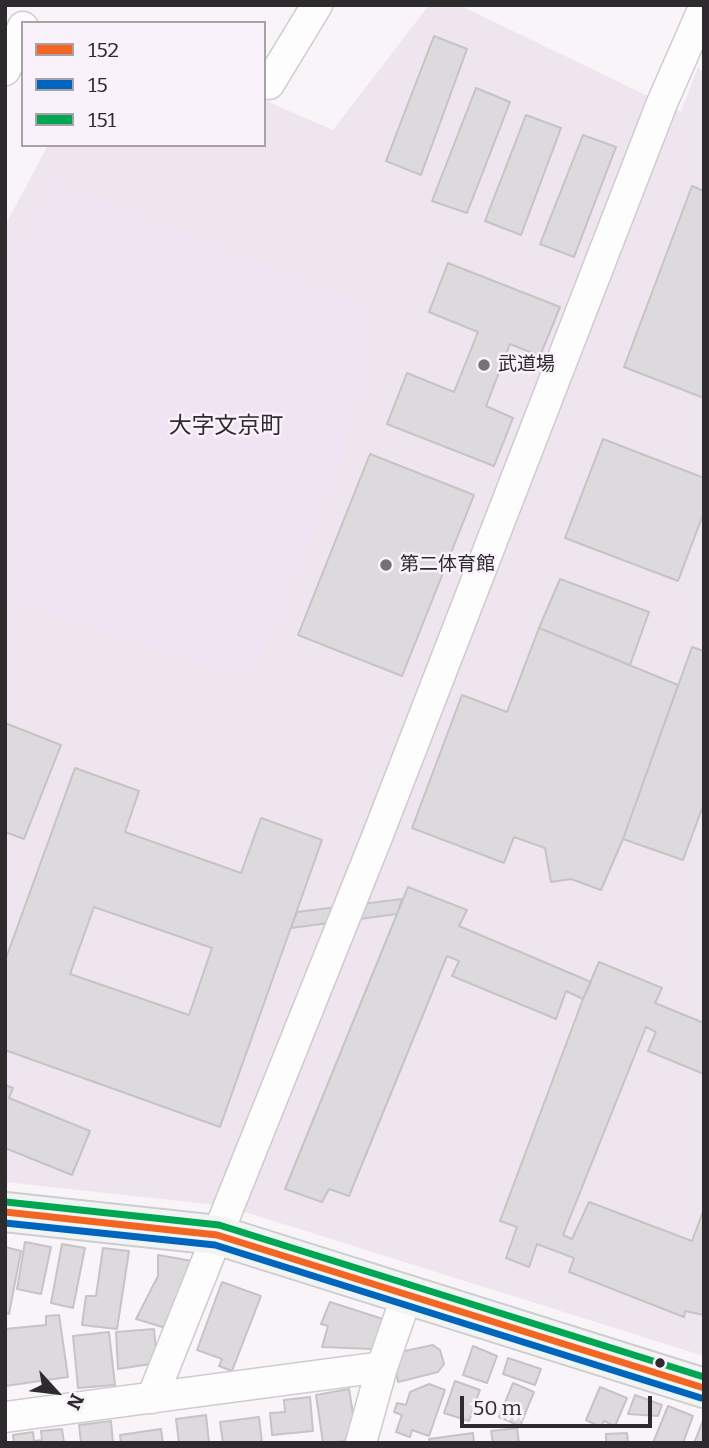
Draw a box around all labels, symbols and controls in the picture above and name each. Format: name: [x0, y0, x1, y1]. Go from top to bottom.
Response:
legend: [21, 21, 266, 147]
text: 152: [88, 37, 119, 63]
text: 15: [88, 72, 108, 98]
text: 151: [88, 107, 116, 133]
place label: 武道場: [498, 354, 555, 376]
marker: 武道場: [476, 357, 492, 373]
district label: 大字文京町: [169, 413, 283, 441]
place label: 第二体育館: [400, 554, 495, 576]
marker: 第二体育館: [378, 557, 394, 573]
unlabelled marker: [653, 1356, 667, 1370]
north arrow: [21, 1357, 91, 1427]
scale bar: [464, 1382, 656, 1426]
text: N: [62, 1390, 89, 1414]
text: 50 m: [473, 1395, 522, 1421]

